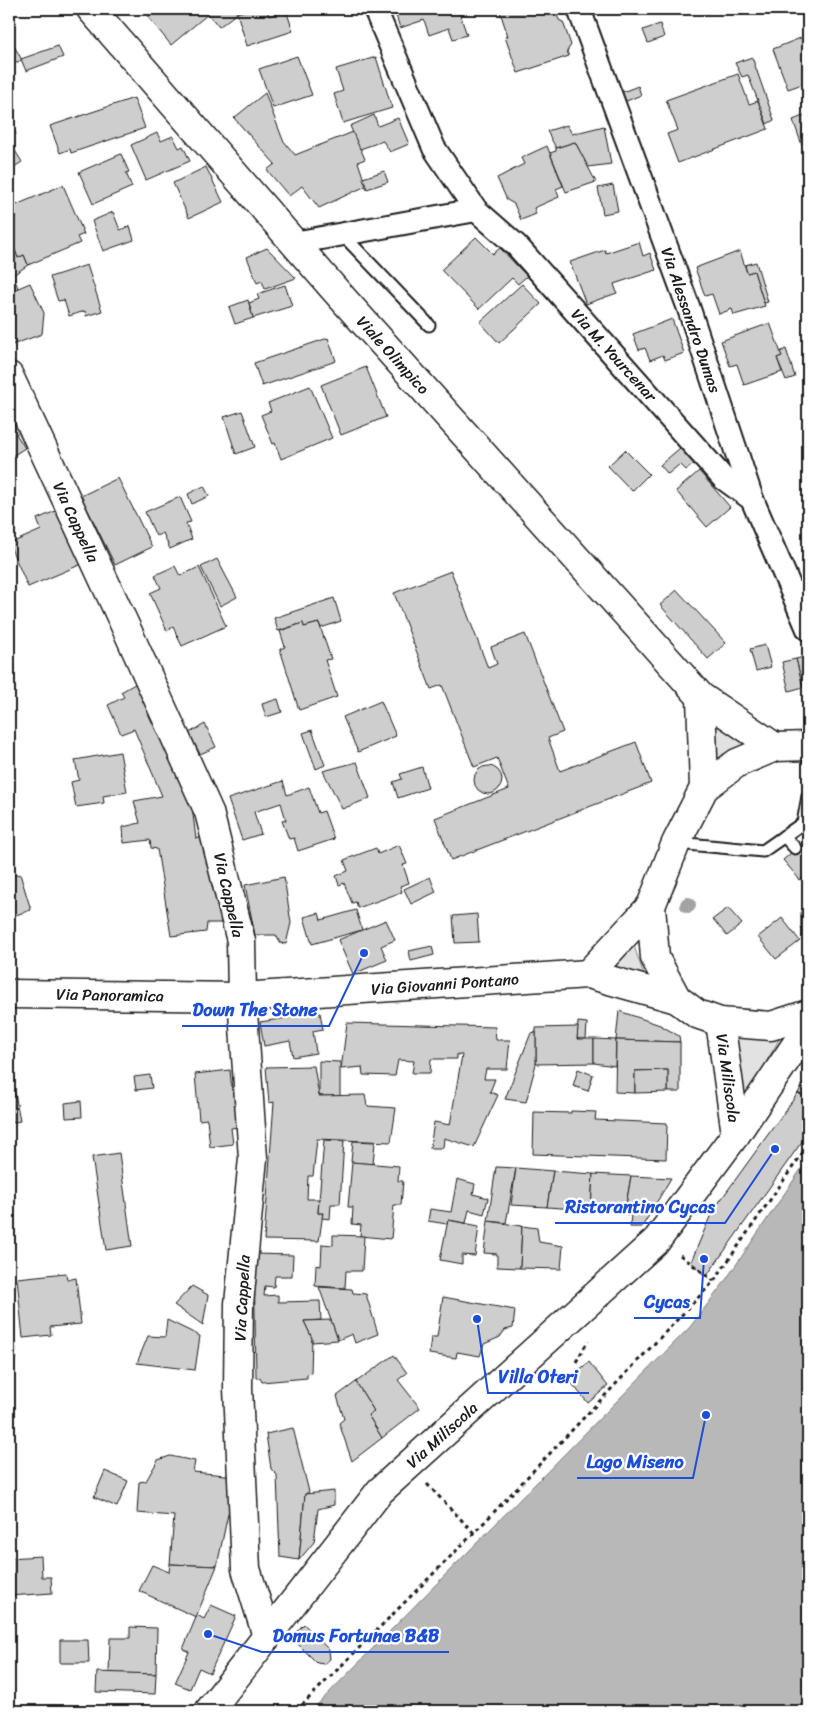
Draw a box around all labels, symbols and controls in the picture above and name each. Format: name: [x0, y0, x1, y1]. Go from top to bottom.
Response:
street label: Via Alessandro Dumas: [652, 243, 730, 397]
street label: Via M. Yourcenar: [564, 301, 665, 410]
street label: Viale Olimpico: [349, 309, 437, 401]
street label: Via Cappella: [45, 477, 108, 568]
street label: Via Cappella: [205, 850, 253, 941]
street label: Via Giovanni Pontano: [370, 964, 520, 1004]
street label: Via Panoramica: [56, 980, 164, 1010]
callout: Down The Stone: [182, 993, 329, 1026]
text: Down The Stone: [193, 994, 318, 1026]
street label: Via Miliscola: [707, 1032, 749, 1124]
callout: Ristorantino Cycas: [555, 1190, 725, 1223]
text: Ristorantino Cycas: [564, 1191, 715, 1223]
street label: Via Cappella: [225, 1253, 259, 1342]
callout: Cycas: [634, 1285, 700, 1318]
text: Cycas: [643, 1286, 691, 1318]
callout: Villa Oteri: [488, 1360, 589, 1393]
text: Villa Oteri: [498, 1361, 579, 1393]
street label: Via Miliscola: [399, 1394, 485, 1476]
callout: Lago Miseno: [577, 1445, 693, 1478]
text: Lago Miseno: [586, 1446, 684, 1478]
callout: Domus Fortunae B&B: [262, 1619, 449, 1652]
text: Domus Fortunae B&B: [273, 1620, 440, 1652]

